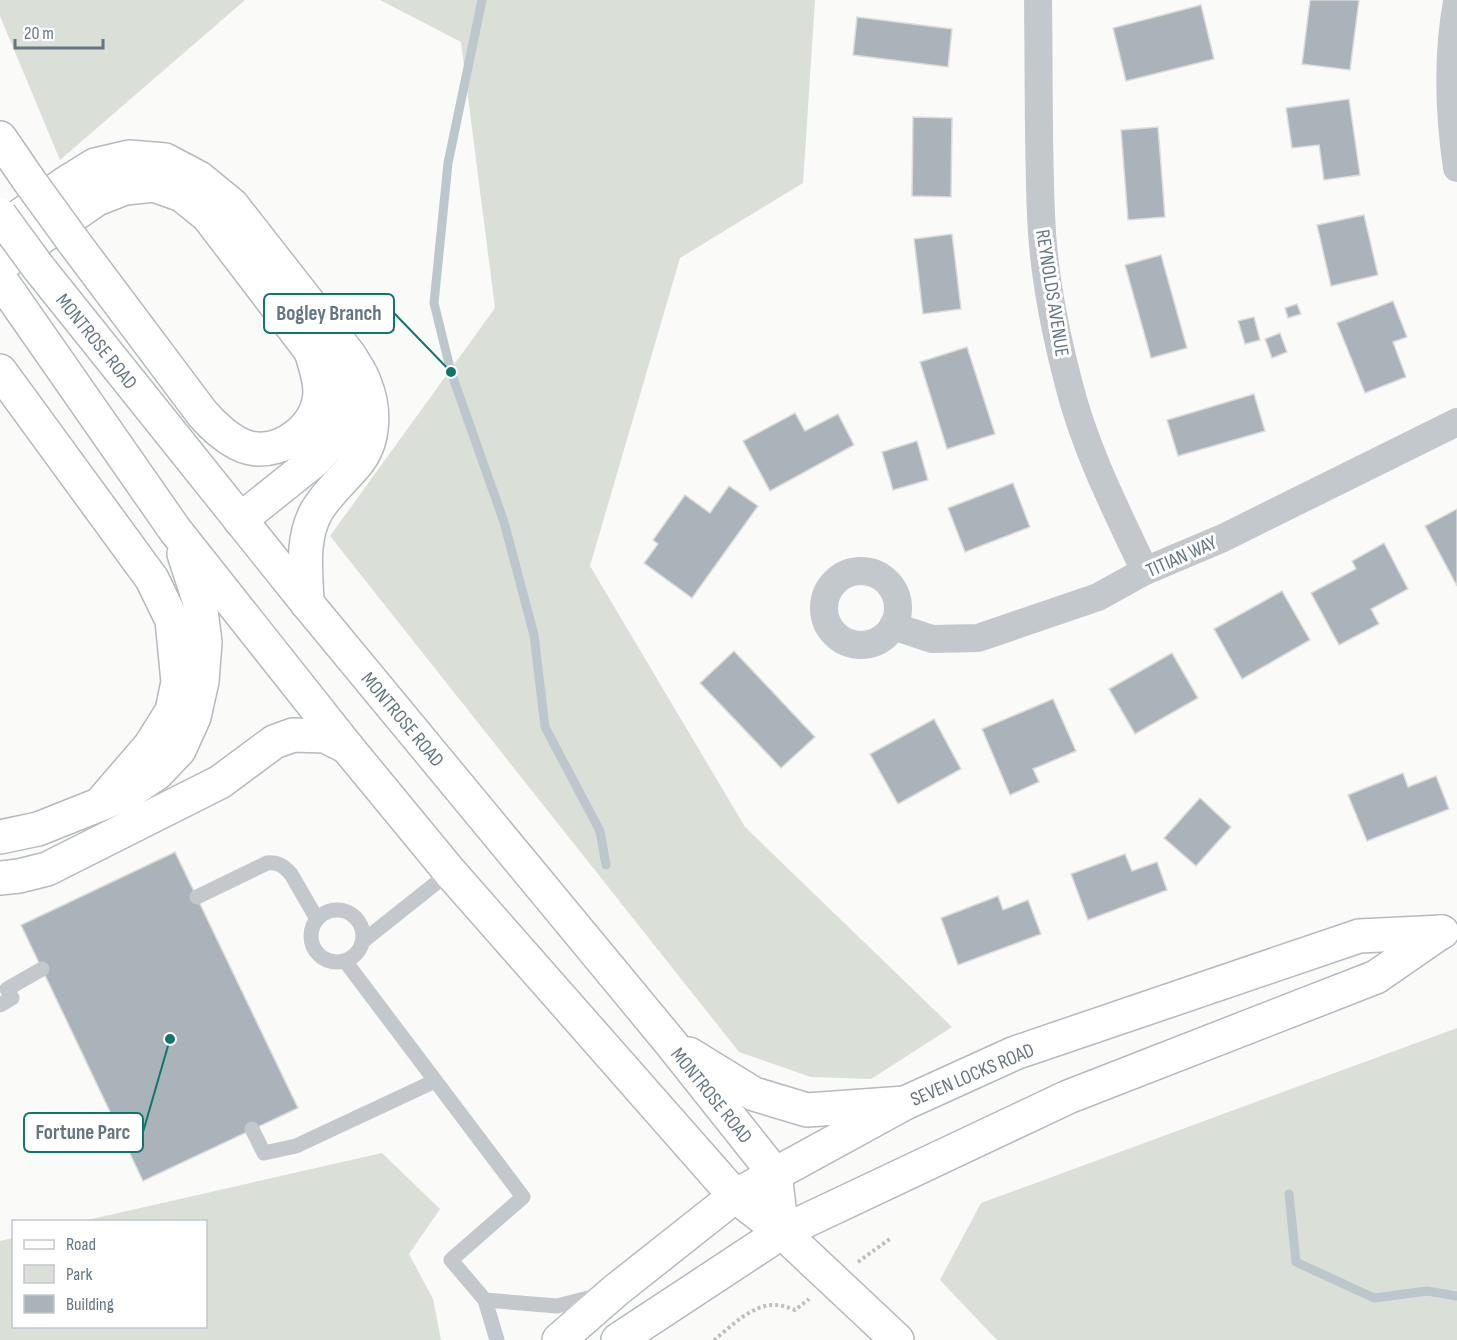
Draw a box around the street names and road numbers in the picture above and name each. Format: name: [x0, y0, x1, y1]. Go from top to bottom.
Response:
street label: REYNOLDS AVENUE: [1030, 228, 1074, 358]
street label: MONTROSE ROAD: [50, 289, 142, 394]
street label: TITIAN WAY: [1142, 530, 1221, 583]
street label: MONTROSE ROAD: [356, 667, 449, 772]
street label: SEVEN LOCKS ROAD: [907, 1038, 1038, 1112]
street label: MONTROSE ROAD: [665, 1043, 757, 1148]

